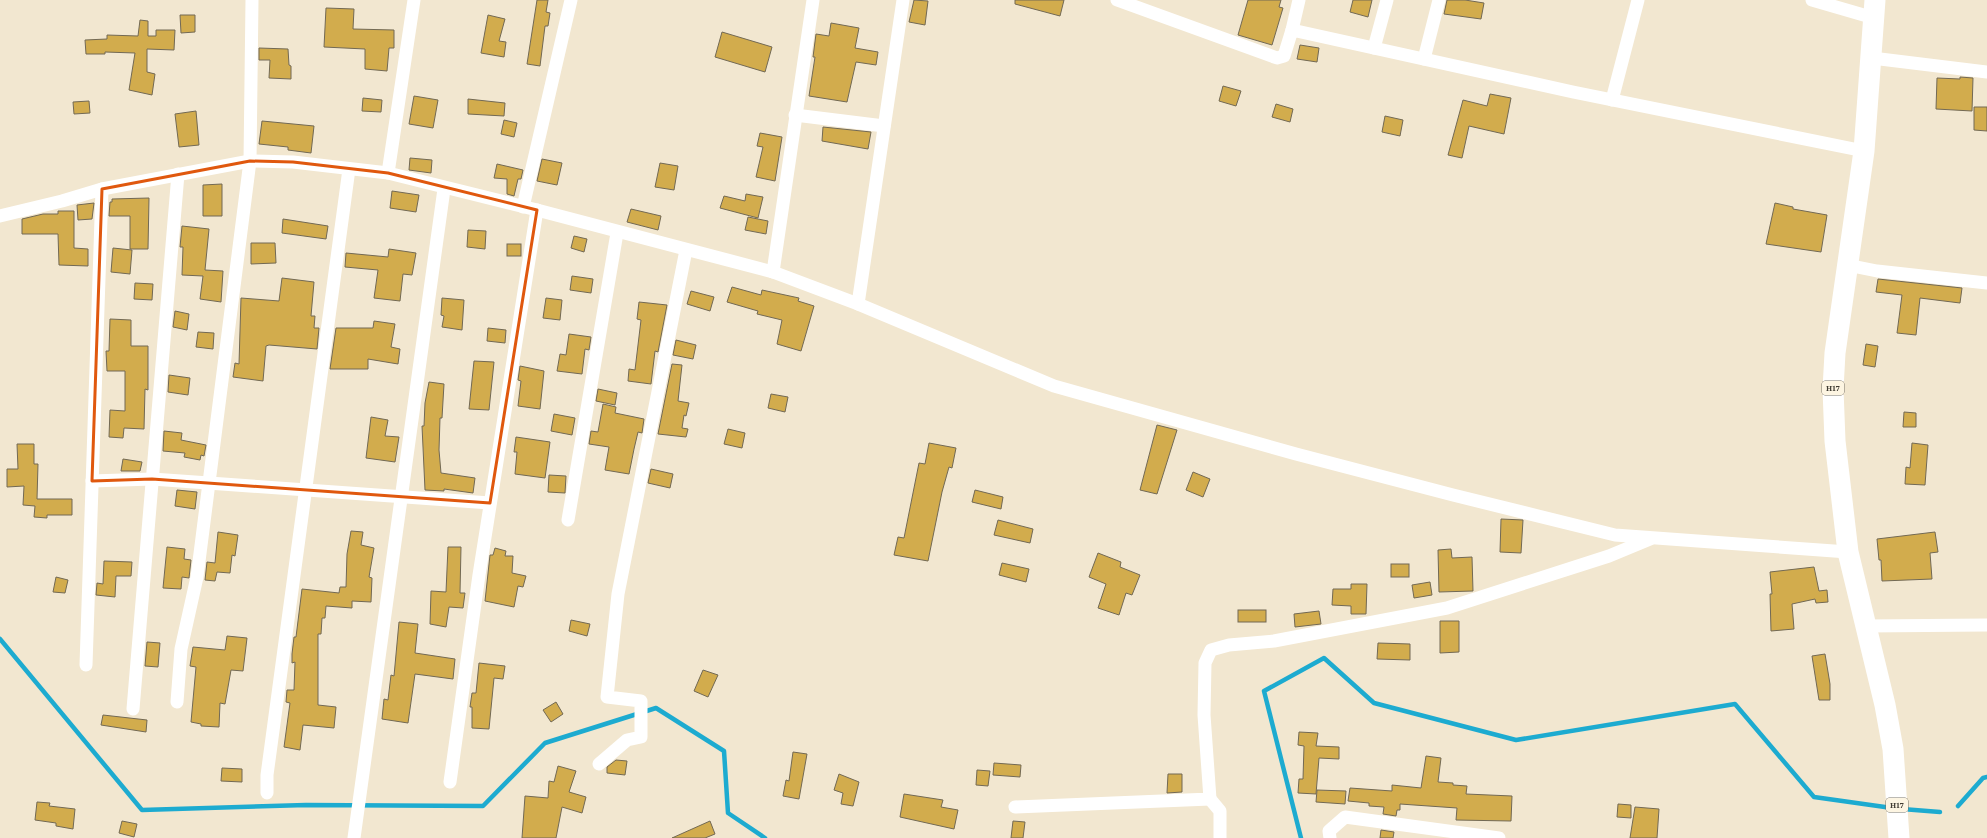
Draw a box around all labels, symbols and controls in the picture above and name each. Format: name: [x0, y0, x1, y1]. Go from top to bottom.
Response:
road number: H17: [1822, 381, 1844, 395]
road number: H17: [1886, 798, 1908, 812]

